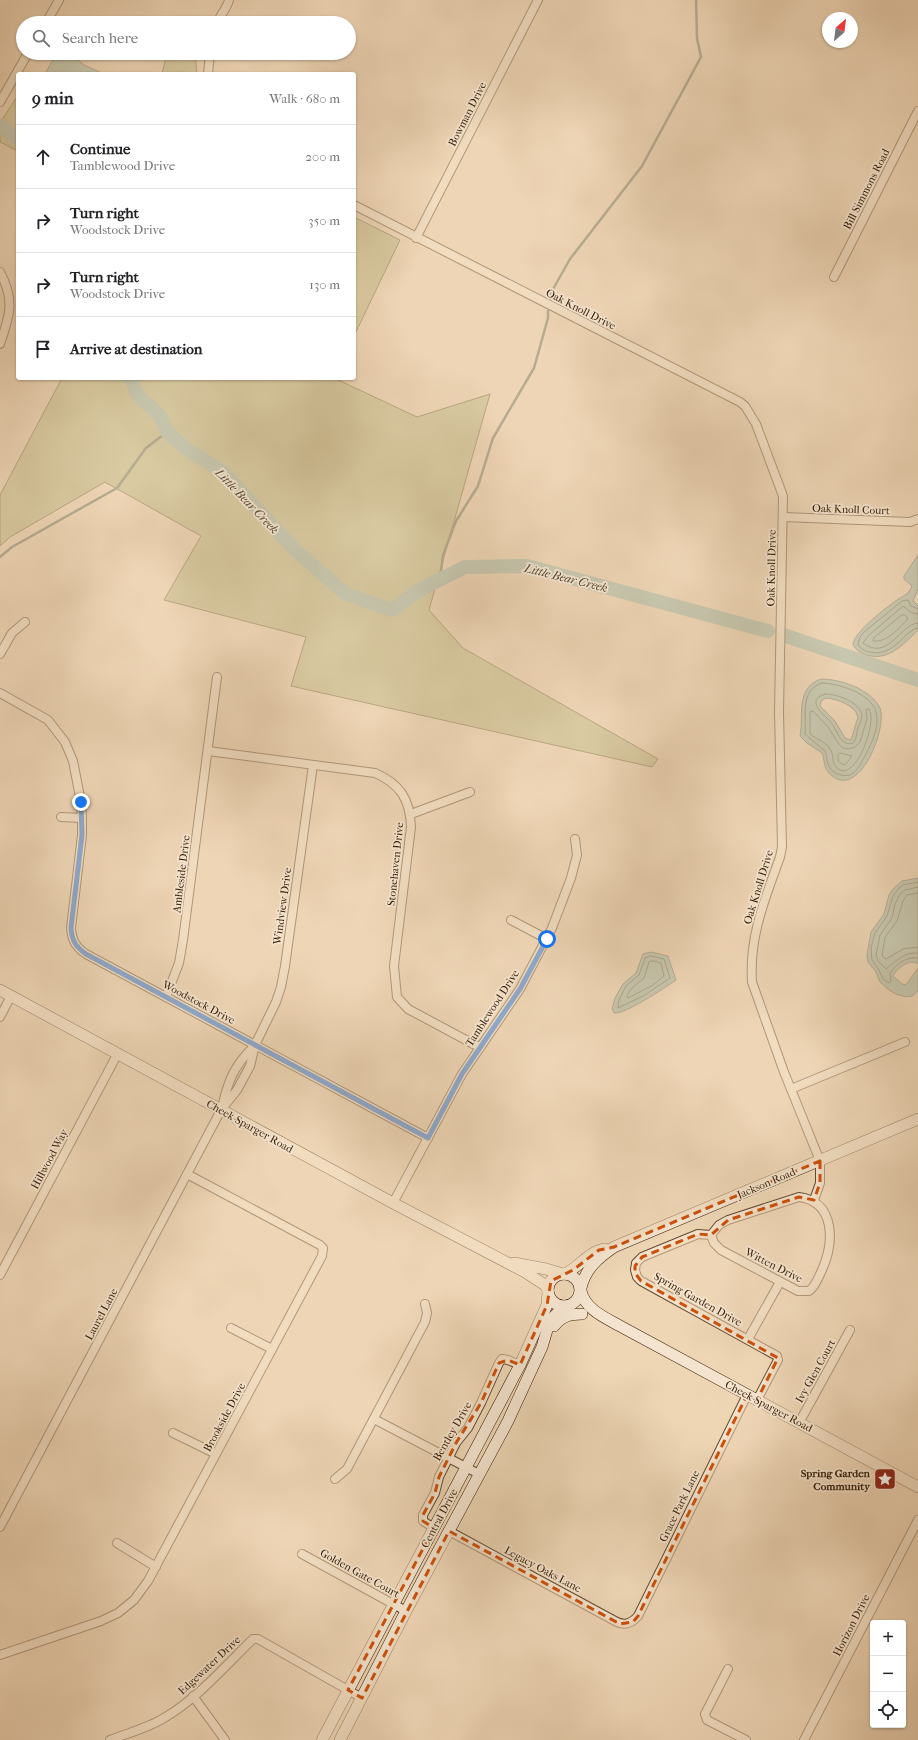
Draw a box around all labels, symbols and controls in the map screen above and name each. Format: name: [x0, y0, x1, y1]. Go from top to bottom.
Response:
north arrow: [822, 12, 858, 48]
search box: [16, 16, 356, 60]
icon: search: [30, 27, 52, 49]
text: Search here: [62, 29, 138, 47]
street label: Bowman Drive: [446, 79, 489, 149]
text: 9 min: [32, 88, 74, 108]
text: Walk · 680 m: [269, 91, 340, 106]
text: Continue: [70, 140, 130, 158]
icon: ahead: [32, 146, 54, 168]
street label: Bill Simmons Road: [840, 146, 893, 232]
text: 200 m: [305, 149, 340, 164]
text: Tamblewood Drive: [70, 158, 175, 173]
text: Turn right: [70, 204, 139, 222]
icon: right: [32, 210, 54, 232]
text: 350 m: [308, 213, 340, 228]
text: Woodstock Drive: [70, 222, 165, 237]
text: Turn right: [70, 268, 139, 286]
icon: right: [32, 274, 54, 296]
text: 130 m: [309, 277, 340, 292]
text: Woodstock Drive: [70, 286, 165, 301]
street label: Oak Knoll Drive: [544, 286, 619, 333]
icon: arrive: [32, 338, 54, 360]
text: Arrive at destination: [70, 340, 202, 358]
water label: Little Bear Creek: [212, 465, 282, 537]
street label: Oak Knoll Court: [812, 502, 890, 517]
street label: Oak Knoll Drive: [764, 529, 779, 607]
water label: Little Bear Creek: [522, 561, 609, 595]
route end: [72, 793, 90, 811]
street label: Stonehaven Drive: [385, 821, 406, 907]
street label: Ambleside Drive: [170, 834, 193, 915]
street label: Oak Knoll Drive: [741, 848, 776, 926]
street label: Windview Drive: [271, 866, 294, 946]
route start: [538, 930, 556, 948]
street label: Tamblewood Drive: [463, 967, 522, 1049]
street label: Woodstock Drive: [159, 977, 238, 1027]
street label: Cheek-Sparger Road: [204, 1097, 296, 1156]
street label: Hillwood Way: [28, 1126, 71, 1192]
street label: Jackson Road: [734, 1165, 798, 1202]
street label: Witten Drive: [742, 1245, 805, 1286]
street label: Spring Garden Drive: [651, 1270, 745, 1329]
street label: Laurel Lane: [82, 1286, 121, 1342]
street label: Ivy Glen Court: [793, 1337, 838, 1405]
street label: Cheek-Sparger Road: [723, 1378, 816, 1435]
street label: Brookside Drive: [201, 1380, 248, 1454]
street label: Bentley Drive: [430, 1399, 475, 1463]
place icon: Spring Garden Community: [872, 1466, 898, 1492]
place label: Spring Garden Community: [801, 1467, 871, 1493]
street label: Grace Park Lane: [657, 1468, 703, 1544]
street label: Central Drive: [418, 1486, 461, 1550]
street label: Legacy Oaks Lane: [502, 1544, 584, 1596]
street label: Golden Gate Court: [318, 1546, 402, 1601]
street label: Horizon Drive: [830, 1591, 873, 1658]
map controls: [870, 1620, 906, 1728]
button: +: [870, 1620, 906, 1656]
street label: Edgewater Drive: [176, 1633, 244, 1698]
button: −: [870, 1656, 906, 1692]
button: locate: [870, 1692, 906, 1728]

